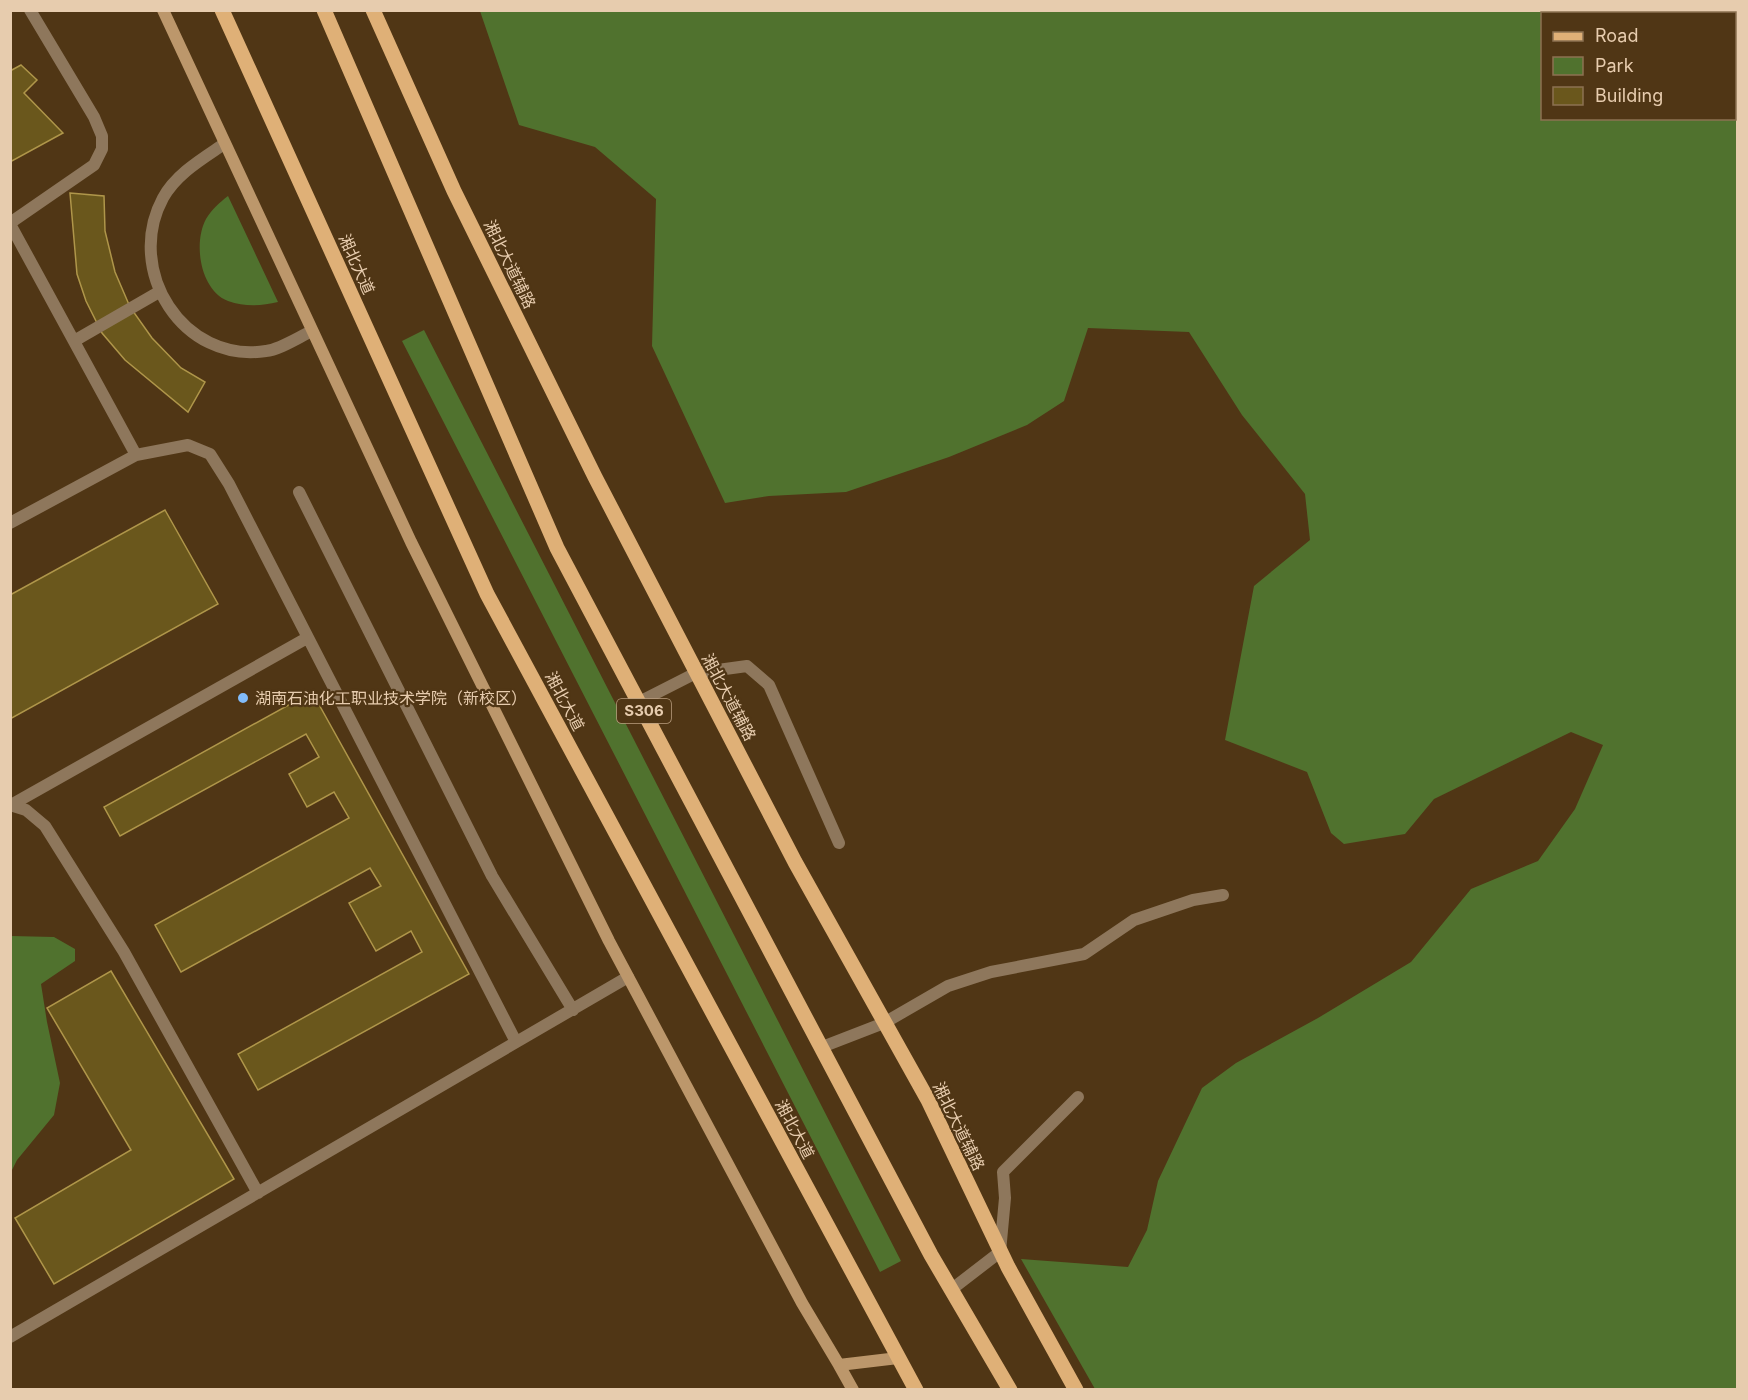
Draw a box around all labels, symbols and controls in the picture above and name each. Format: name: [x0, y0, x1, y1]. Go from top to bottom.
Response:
legend: [1541, 12, 1736, 120]
text: Road: [1595, 25, 1638, 46]
text: Park: [1595, 55, 1634, 76]
text: Building: [1595, 85, 1663, 106]
street label: 湘北大道辅路: [480, 216, 540, 312]
street label: 湘北大道: [335, 231, 379, 297]
street label: 湘北大道辅路: [698, 650, 760, 744]
street label: 湘北大道: [541, 668, 589, 734]
place label: 湖南石油化工职业技术学院（新校区）: [255, 688, 527, 708]
marker: 湖南石油化工职业技术学院（新校区）: [236, 691, 250, 705]
road number: S306: [617, 699, 671, 723]
street label: 湘北大道辅路: [929, 1078, 989, 1174]
street label: 湘北大道: [771, 1096, 819, 1162]

